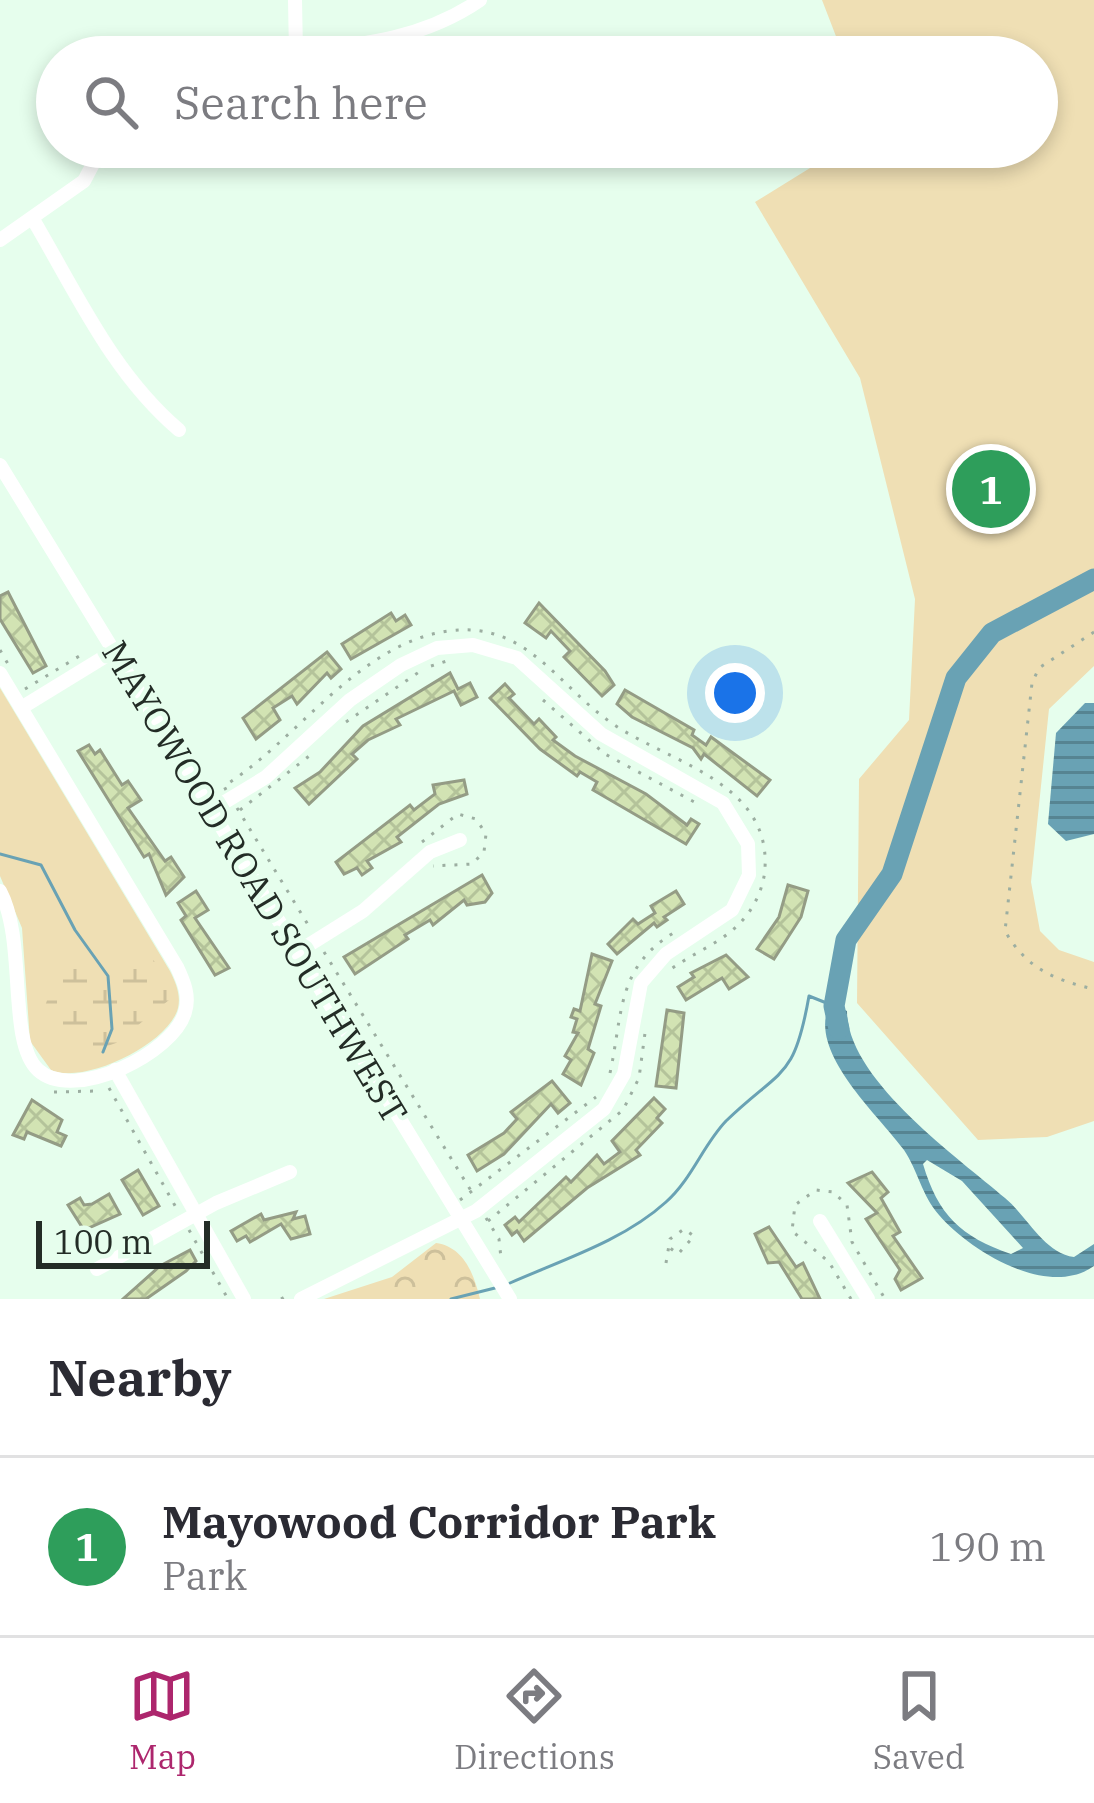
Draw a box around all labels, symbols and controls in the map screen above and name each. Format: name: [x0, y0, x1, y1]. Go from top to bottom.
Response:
search box: [36, 36, 1058, 168]
icon: search: [78, 69, 144, 135]
text: Search here: [174, 73, 428, 131]
pin: 1: [952, 444, 1030, 534]
street label: MAYOWOOD ROAD SOUTHWEST: [92, 632, 419, 1132]
your location: [705, 663, 765, 723]
scale bar: [36, 1215, 210, 1268]
text: 100 m: [54, 1220, 153, 1263]
text: Nearby: [48, 1344, 232, 1410]
text: Mayowood Corridor Park: [162, 1492, 716, 1550]
text: 1: [75, 1521, 99, 1572]
text: 190 m: [930, 1521, 1046, 1572]
text: Park: [162, 1550, 247, 1601]
tab: Map: [129, 1663, 196, 1778]
tab: Directions: [454, 1663, 615, 1778]
tab: Saved: [873, 1663, 965, 1778]

